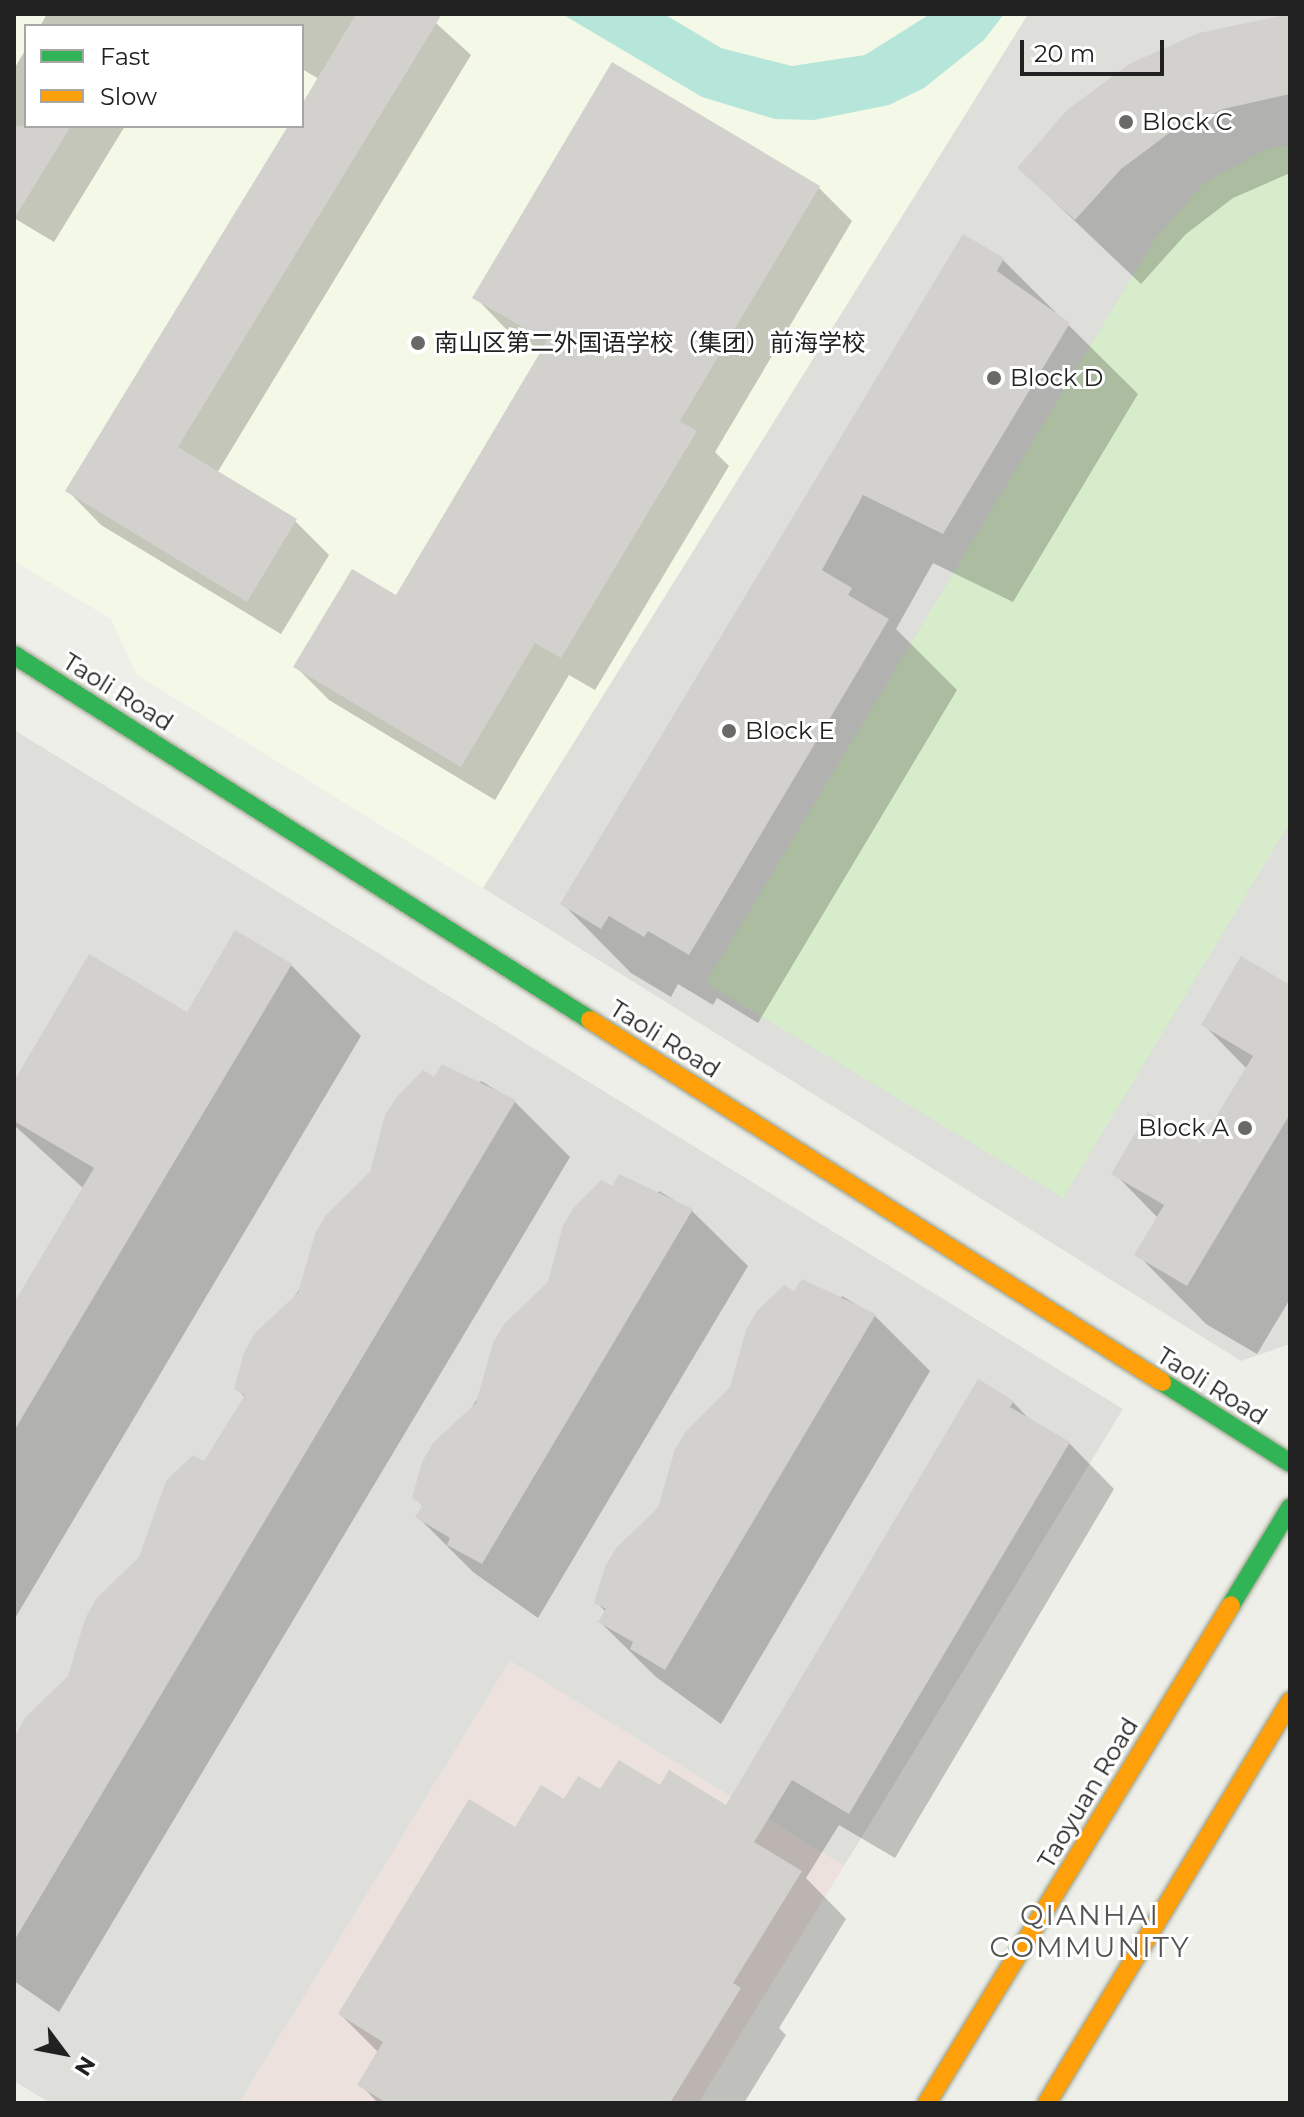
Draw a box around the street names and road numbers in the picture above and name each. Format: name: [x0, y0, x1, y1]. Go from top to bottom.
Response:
street label: Taoli Road: [58, 647, 178, 737]
street label: Taoli Road: [605, 994, 725, 1084]
street label: Taoli Road: [1152, 1341, 1272, 1431]
street label: Taoyuan Road: [1032, 1713, 1144, 1873]

